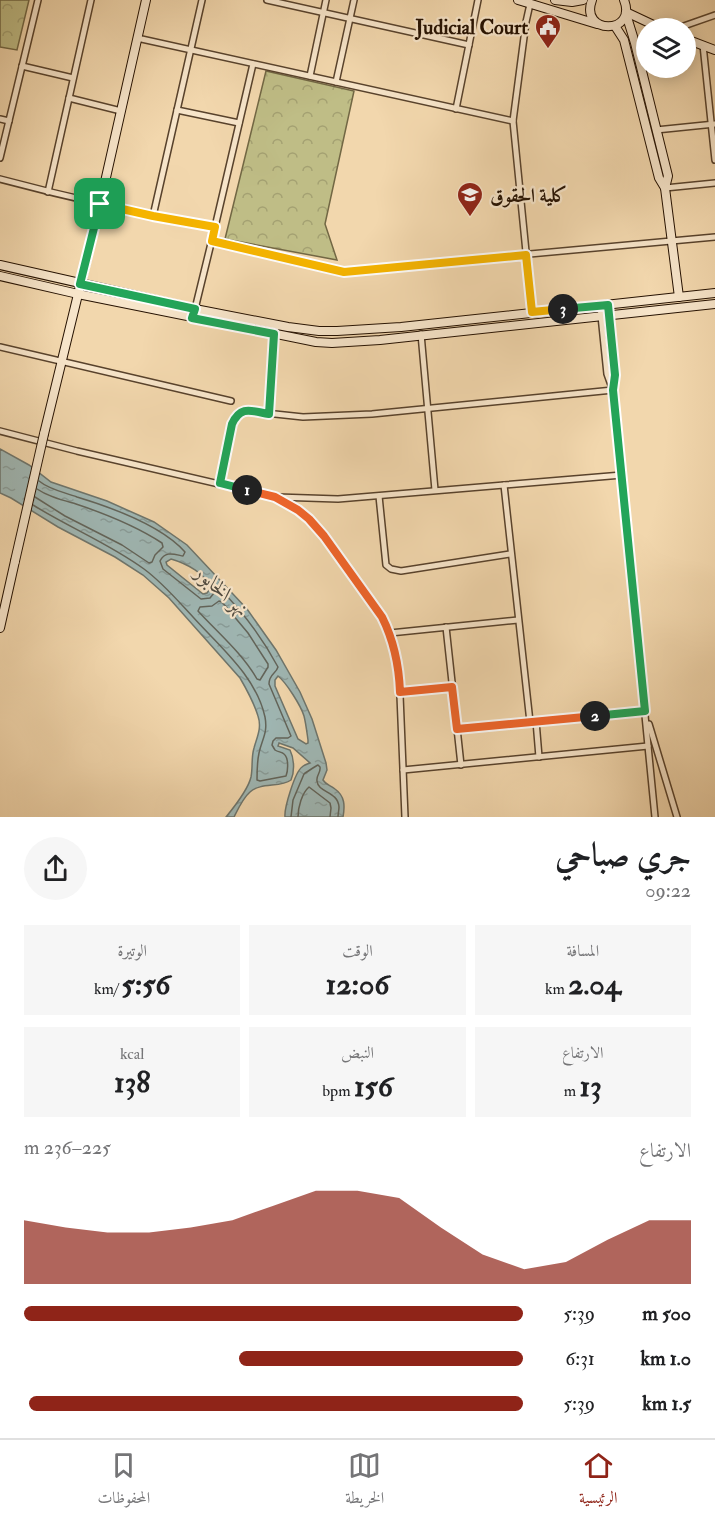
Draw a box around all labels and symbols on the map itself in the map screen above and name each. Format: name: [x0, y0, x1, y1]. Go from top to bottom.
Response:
public building icon: Judicial Court: [533, 12, 563, 50]
place label: Judicial Court: [414, 15, 529, 40]
pin: [74, 178, 125, 229]
school or university icon: كلية الحقوق: [455, 180, 485, 218]
place label: كلية الحقوق: [490, 183, 567, 208]
pin: 3: [548, 294, 578, 324]
pin: 1: [232, 475, 262, 505]
water label: نهر الخابور: [187, 558, 255, 623]
pin: 2: [580, 701, 610, 731]

